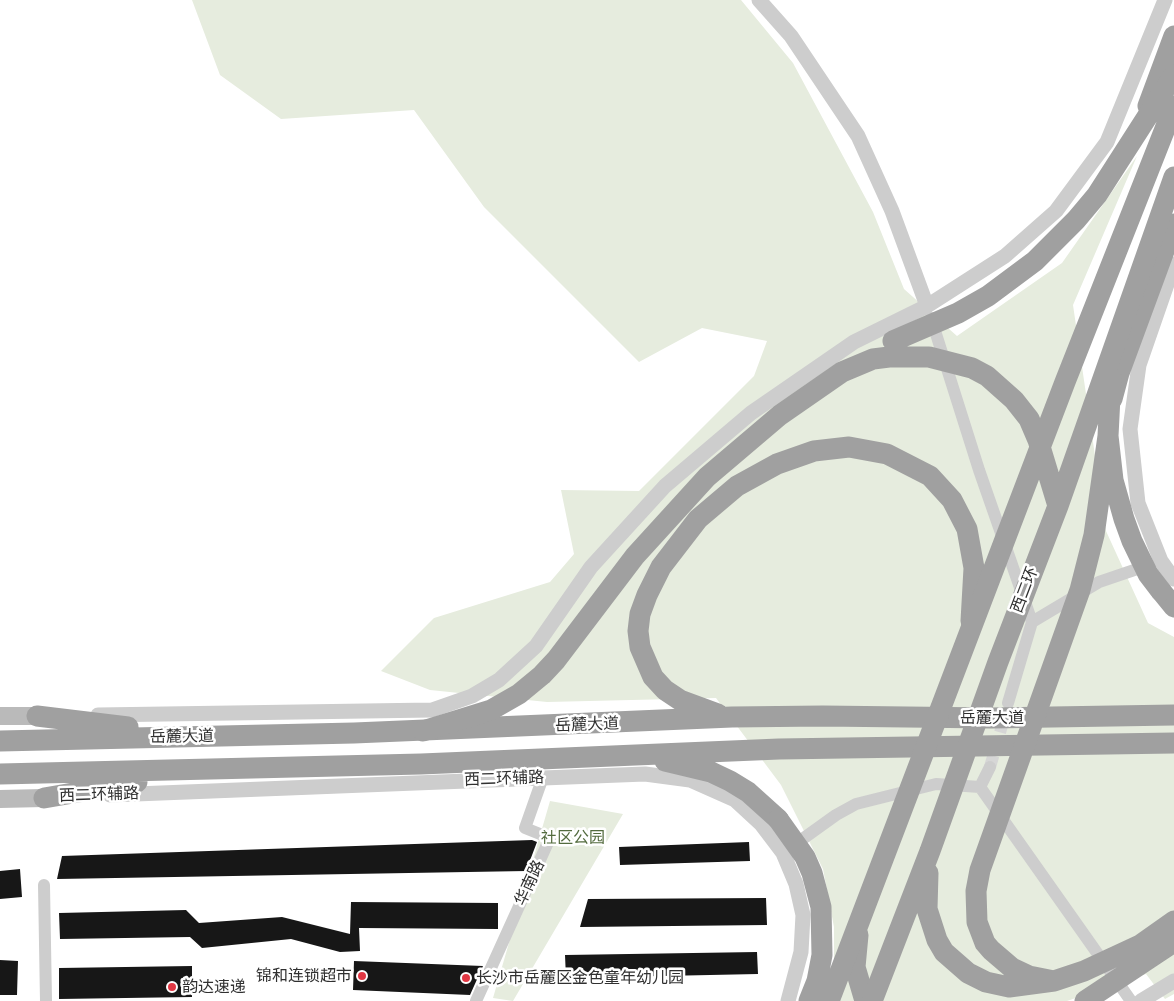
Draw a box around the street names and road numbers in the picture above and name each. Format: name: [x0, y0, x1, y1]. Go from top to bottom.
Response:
street label: 西二环: [1007, 564, 1043, 616]
street label: 岳麓大道: [960, 708, 1024, 728]
street label: 岳麓大道: [555, 714, 619, 736]
street label: 岳麓大道: [150, 727, 214, 747]
street label: 西二环辅路: [464, 768, 544, 790]
street label: 西二环辅路: [59, 784, 139, 806]
street label: 华南路: [511, 857, 549, 909]

